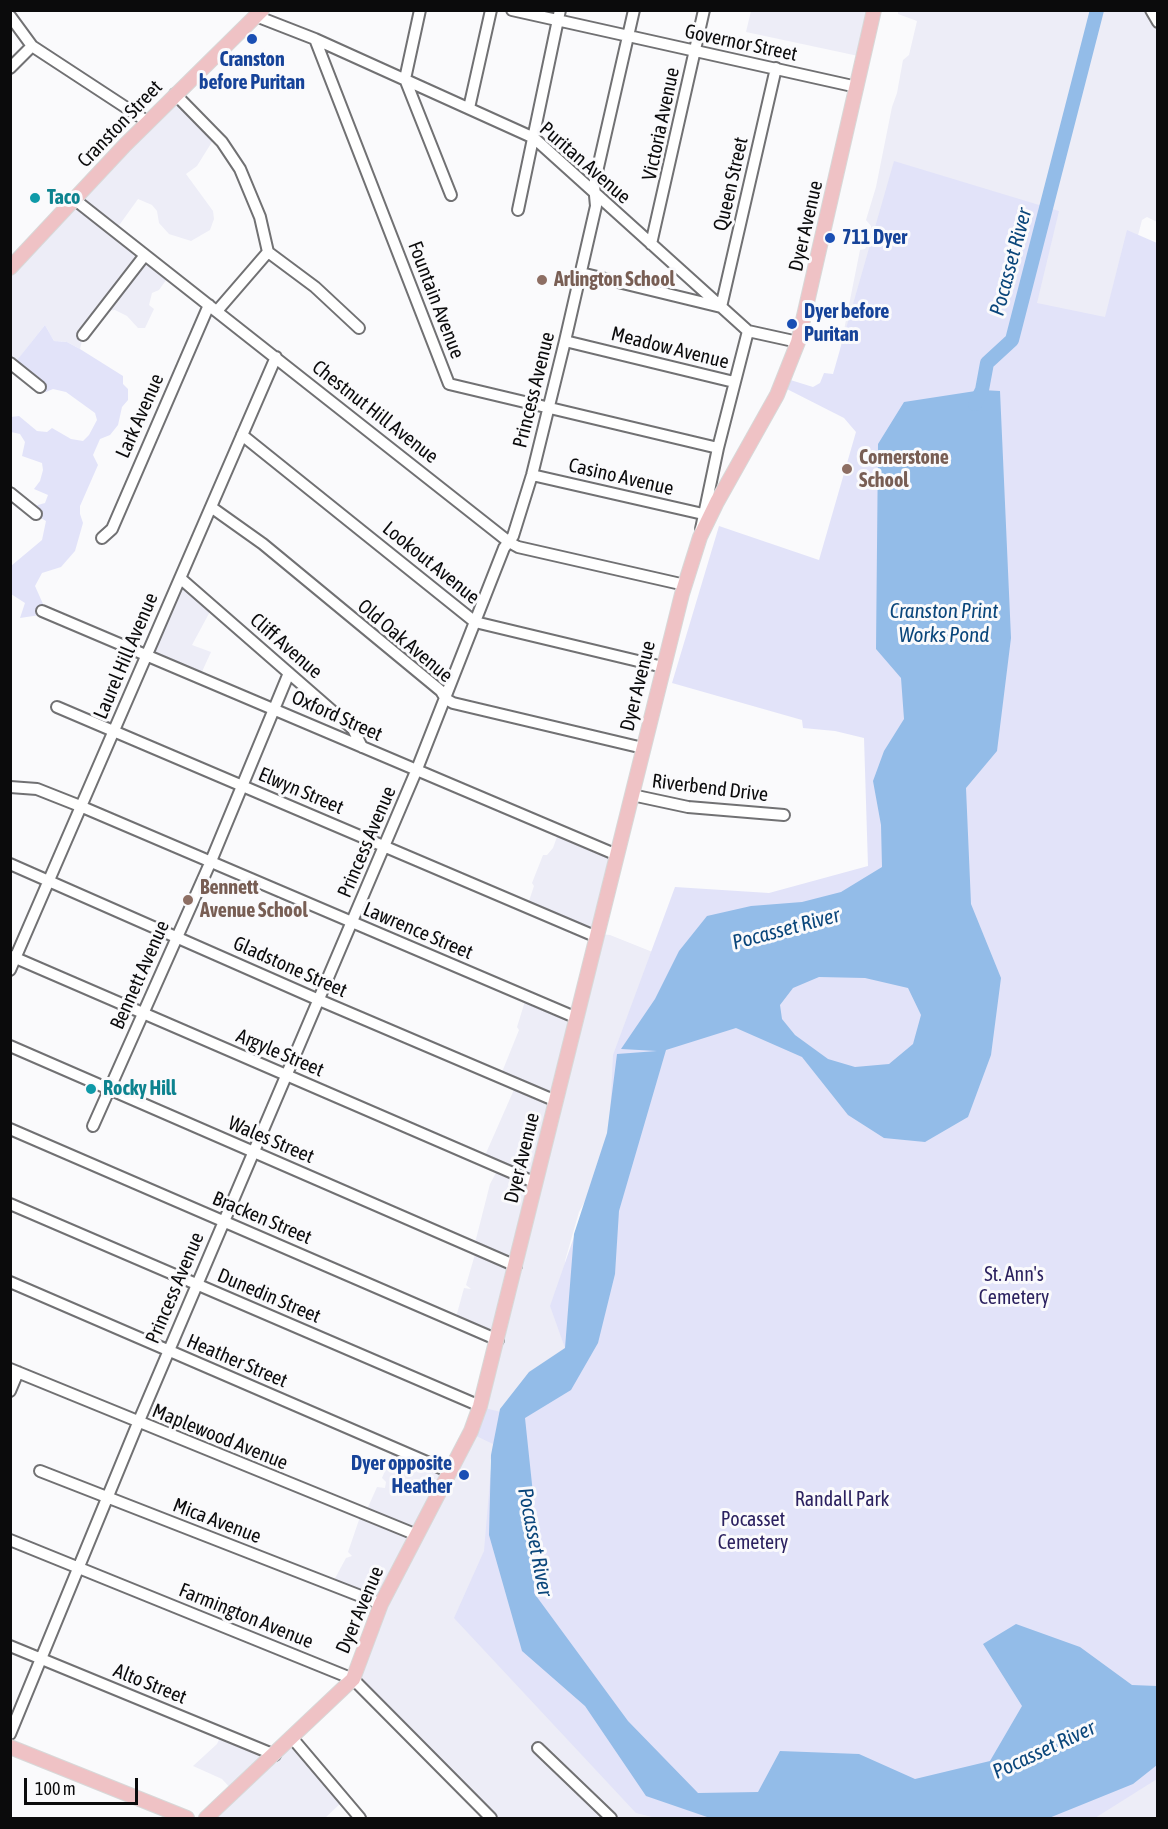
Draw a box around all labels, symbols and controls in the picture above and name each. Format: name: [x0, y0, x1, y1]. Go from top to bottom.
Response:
street label: Governor Street: [683, 19, 799, 67]
marker: Cranston before Puritan: [245, 32, 259, 46]
place label: Cranston before Puritan: [199, 48, 305, 95]
street label: Victoria Avenue: [637, 65, 685, 183]
street label: Cranston Street: [73, 75, 167, 173]
street label: Puritan Avenue: [535, 117, 635, 209]
street label: Queen Street: [709, 135, 753, 233]
street label: Dyer Avenue: [784, 178, 828, 274]
place label: Taco: [47, 186, 80, 210]
marker: Taco: [28, 191, 42, 205]
water label: Pocasset River: [985, 205, 1037, 319]
place label: 711 Dyer: [842, 226, 907, 250]
marker: 711 Dyer: [823, 231, 837, 245]
street label: Fountain Avenue: [403, 238, 469, 362]
place label: Arlington School: [554, 268, 675, 292]
marker: Arlington School: [535, 273, 549, 287]
place label: Dyer before Puritan: [804, 300, 889, 347]
marker: Dyer before Puritan: [785, 317, 799, 331]
street label: Meadow Avenue: [609, 322, 731, 374]
street label: Princess Avenue: [508, 330, 560, 450]
street label: Chestnut Hill Avenue: [307, 355, 443, 469]
street label: Lark Avenue: [111, 370, 169, 462]
place label: Cornerstone School: [859, 446, 949, 493]
street label: Casino Avenue: [566, 453, 676, 501]
marker: Cornerstone School: [840, 462, 854, 476]
street label: Lookout Avenue: [378, 517, 484, 609]
street label: Laurel Hill Avenue: [89, 589, 163, 723]
street label: Old Oak Avenue: [353, 594, 457, 688]
water label: Cranston Print Works Pond: [890, 598, 998, 648]
street label: Cliff Avenue: [245, 608, 327, 684]
street label: Dyer Avenue: [615, 638, 661, 734]
street label: Oxford Street: [288, 685, 386, 747]
street label: Elwyn Street: [255, 762, 347, 820]
street label: Riverbend Drive: [651, 769, 769, 807]
street label: Princess Avenue: [333, 783, 401, 901]
place label: Bennett Avenue School: [200, 876, 308, 923]
marker: Bennett Avenue School: [181, 893, 195, 907]
street label: Lawrence Street: [360, 897, 476, 965]
water label: Pocasset River: [729, 903, 843, 955]
street label: Bennett Avenue: [105, 917, 175, 1033]
street label: Gladstone Street: [229, 931, 351, 1003]
street label: Argyle Street: [233, 1024, 327, 1082]
place label: Rocky Hill: [103, 1077, 176, 1101]
marker: Rocky Hill: [84, 1082, 98, 1096]
street label: Dyer Avenue: [499, 1110, 545, 1206]
street label: Wales Street: [224, 1111, 318, 1169]
street label: Bracken Street: [209, 1186, 315, 1250]
street label: Princess Avenue: [141, 1229, 209, 1347]
street label: Dunedin Street: [214, 1263, 324, 1329]
park label: St. Ann's Cemetery: [979, 1263, 1049, 1310]
street label: Heather Street: [183, 1329, 291, 1393]
street label: Maplewood Avenue: [149, 1399, 291, 1475]
place label: Dyer opposite Heather: [351, 1452, 452, 1499]
marker: Dyer opposite Heather: [457, 1468, 471, 1482]
water label: Pocasset River: [512, 1485, 558, 1599]
park label: Randall Park: [795, 1488, 889, 1512]
street label: Mica Avenue: [169, 1493, 265, 1549]
park label: Pocasset Cemetery: [718, 1508, 788, 1555]
street label: Dyer Avenue: [331, 1563, 389, 1657]
street label: Farmington Avenue: [175, 1578, 317, 1654]
street label: Alto Street: [110, 1659, 190, 1709]
water label: Pocasset River: [989, 1715, 1099, 1785]
scale bar: [27, 1766, 141, 1804]
text: 100 m: [35, 1778, 76, 1799]

